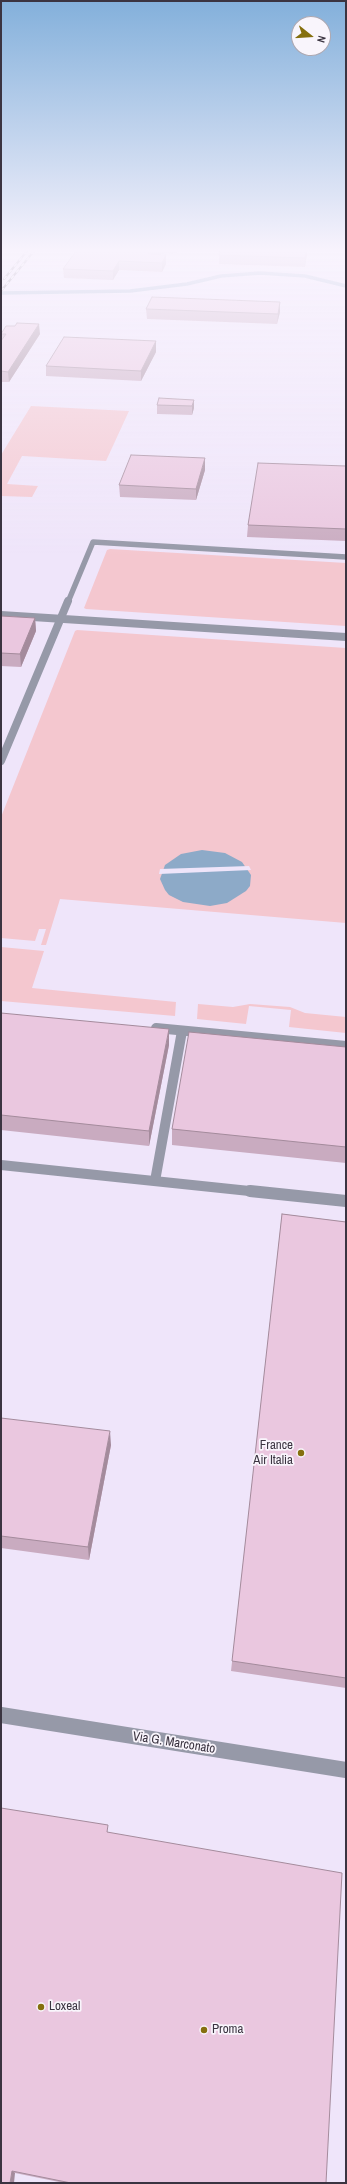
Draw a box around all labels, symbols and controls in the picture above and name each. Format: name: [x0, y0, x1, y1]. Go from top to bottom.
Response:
north arrow: [291, 16, 331, 56]
text: N: [314, 34, 329, 44]
place label: France Air Italia: [253, 1438, 293, 1469]
marker: France Air Italia: [296, 1448, 306, 1458]
street label: Via G. Marconato: [132, 1729, 216, 1757]
place label: Loxeal: [49, 1999, 80, 2015]
marker: Loxeal: [36, 2002, 46, 2012]
place label: Proma: [212, 2022, 243, 2038]
marker: Proma: [199, 2025, 209, 2035]

